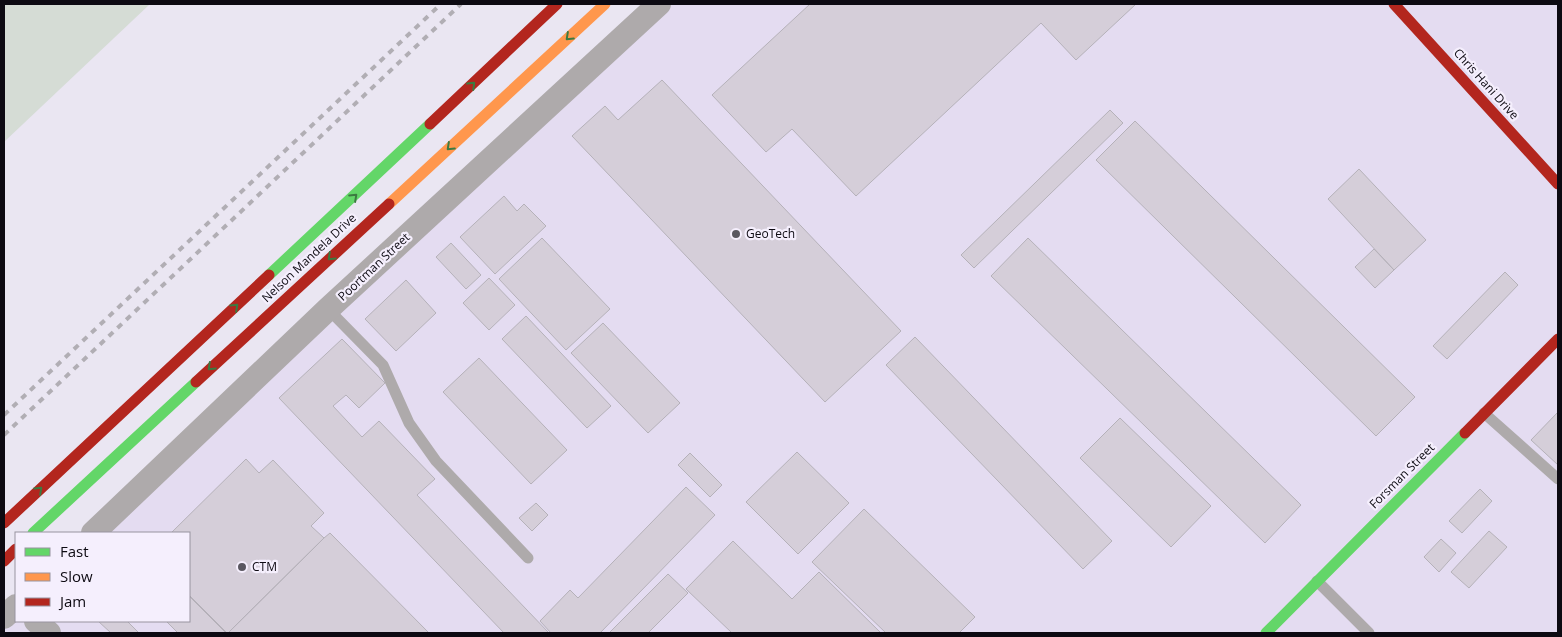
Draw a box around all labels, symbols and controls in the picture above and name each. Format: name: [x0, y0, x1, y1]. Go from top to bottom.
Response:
one-way arrow: [566, 31, 575, 40]
street label: Chris Hani Drive: [1450, 45, 1523, 123]
one-way arrow: [466, 82, 475, 91]
one-way arrow: [447, 141, 456, 150]
one-way arrow: [348, 194, 357, 203]
street label: Nelson Mandela Drive: [258, 209, 360, 306]
place label: GeoTech: [746, 225, 795, 242]
marker: GeoTech: [730, 228, 742, 240]
street label: Poortman Street: [334, 229, 413, 304]
one-way arrow: [327, 251, 336, 260]
one-way arrow: [229, 304, 238, 313]
one-way arrow: [208, 361, 217, 370]
street label: Forsman Street: [1365, 439, 1438, 512]
one-way arrow: [34, 487, 43, 496]
legend: [15, 532, 190, 622]
text: Fast: [60, 541, 89, 561]
place label: CTM: [252, 558, 277, 575]
marker: CTM: [236, 561, 248, 573]
text: Slow: [60, 566, 93, 586]
text: Jam: [58, 591, 86, 611]

